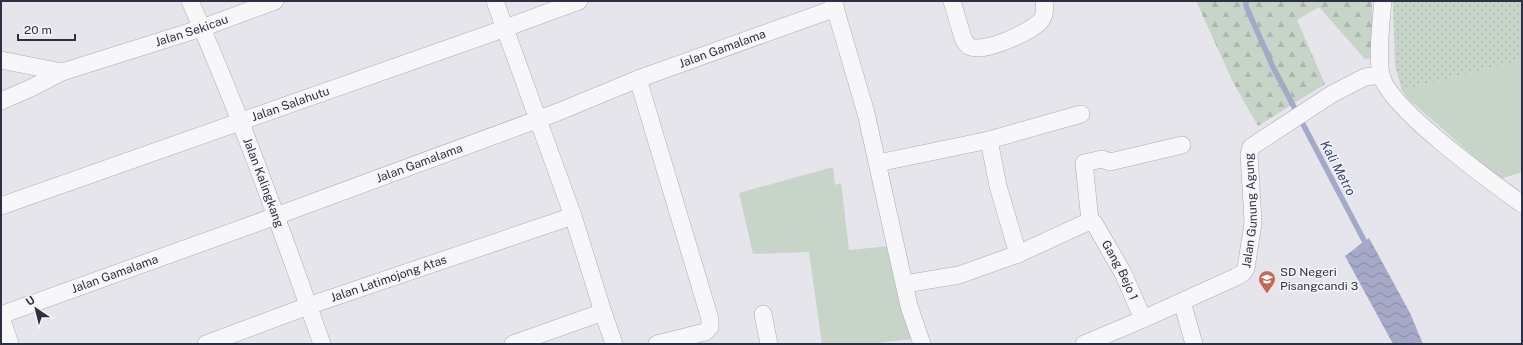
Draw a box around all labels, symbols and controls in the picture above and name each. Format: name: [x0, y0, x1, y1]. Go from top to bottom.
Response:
street label: Jalan Sekicau: [153, 12, 230, 49]
scale bar: [18, 16, 75, 42]
text: 20 m: [24, 23, 52, 37]
street label: Jalan Gamalama: [677, 27, 768, 71]
street label: Jalan Salahutu: [250, 84, 331, 124]
street label: Jalan Kalingkang: [240, 136, 287, 230]
water label: Kali Metro: [1317, 138, 1359, 198]
street label: Jalan Gamalama: [374, 141, 464, 185]
street label: Jalan Gunung Agung: [1239, 152, 1260, 269]
street label: Gang Bejo 1: [1099, 238, 1141, 302]
street label: Jalan Gamalama: [70, 252, 160, 296]
street label: Jalan Latimojong Atas: [329, 252, 449, 305]
place label: SD Negeri Pisangcandi 3: [1280, 265, 1358, 293]
school or university icon: SD Negeri Pisangcandi 3: [1257, 269, 1277, 294]
north arrow: [16, 289, 56, 329]
text: U: [24, 294, 37, 308]

